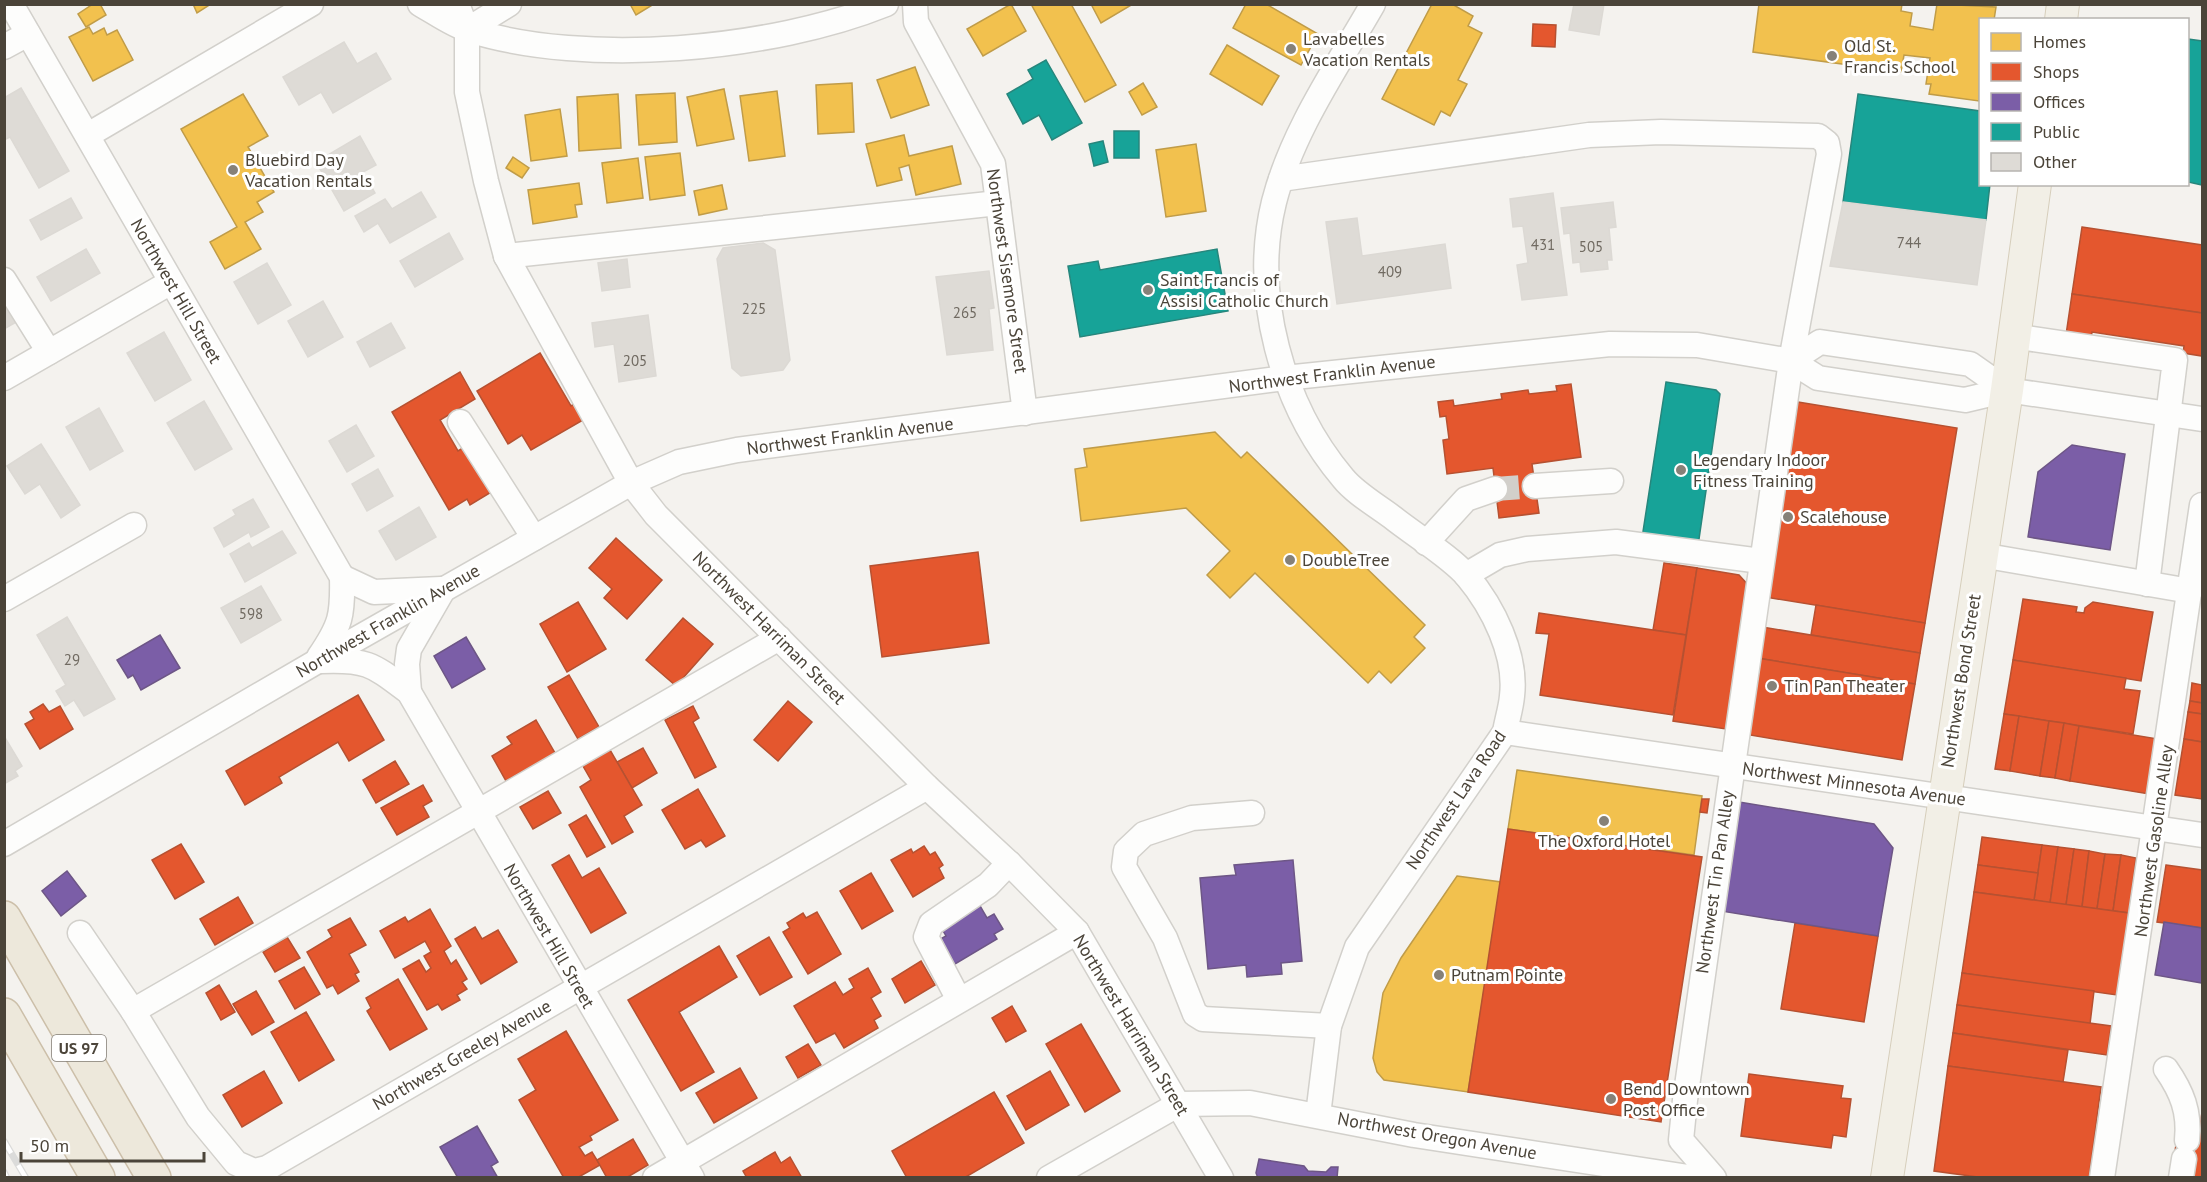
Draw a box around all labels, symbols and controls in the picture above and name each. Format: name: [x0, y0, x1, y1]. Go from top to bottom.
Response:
legend: [1979, 18, 2189, 186]
place label: Lavabelles Vacation Rentals: [1302, 27, 1430, 71]
text: Homes: [2033, 30, 2086, 53]
place label: Old St. Francis School: [1844, 34, 1956, 78]
marker: Lavabelles Vacation Rentals: [1284, 42, 1298, 56]
marker: Old St. Francis School: [1825, 49, 1839, 63]
text: Shops: [2033, 60, 2079, 83]
text: Offices: [2033, 90, 2085, 113]
text: Public: [2033, 120, 2080, 143]
place label: Bluebird Day Vacation Rentals: [244, 148, 372, 192]
text: Other: [2033, 150, 2077, 173]
marker: Bluebird Day Vacation Rentals: [226, 163, 240, 177]
street label: Northwest Sisemore Street: [982, 167, 1033, 375]
street label: Northwest Hill Street: [126, 214, 227, 367]
house number: 744: [1897, 233, 1921, 252]
house number: 431: [1531, 235, 1555, 254]
house number: 505: [1579, 237, 1603, 256]
house number: 409: [1378, 262, 1402, 281]
place label: Saint Francis of Assisi Catholic Church: [1160, 268, 1329, 312]
marker: Saint Francis of Assisi Catholic Church: [1141, 283, 1155, 297]
house number: 225: [742, 299, 766, 318]
house number: 265: [953, 303, 977, 322]
street label: Northwest Franklin Avenue: [1227, 349, 1437, 398]
house number: 205: [623, 351, 647, 370]
street label: Northwest Franklin Avenue: [745, 411, 955, 460]
place label: Legendary Indoor Fitness Training: [1693, 448, 1826, 492]
marker: Legendary Indoor Fitness Training: [1674, 463, 1688, 477]
place label: Scalehouse: [1800, 505, 1887, 528]
marker: Scalehouse: [1781, 510, 1795, 524]
street label: Northwest Harriman Street: [688, 546, 851, 709]
place label: DoubleTree: [1302, 548, 1390, 571]
marker: DoubleTree: [1283, 553, 1297, 567]
street label: Northwest Franklin Avenue: [292, 559, 484, 683]
street label: Northwest Bond Street: [1935, 592, 1986, 769]
house number: 598: [239, 604, 263, 623]
house number: 29: [64, 650, 80, 669]
place label: Tin Pan Theater: [1784, 674, 1905, 697]
marker: Tin Pan Theater: [1765, 679, 1779, 693]
street label: Northwest Lava Road: [1400, 726, 1511, 874]
street label: Northwest Gasoline Alley: [2129, 743, 2178, 938]
street label: Northwest Minnesota Avenue: [1741, 756, 1967, 811]
street label: Northwest Tin Pan Alley: [1690, 788, 1739, 975]
marker: The Oxford Hotel: [1597, 814, 1611, 828]
place label: The Oxford Hotel: [1538, 829, 1671, 852]
street label: Northwest Hill Street: [499, 859, 600, 1012]
street label: Northwest Harriman Street: [1068, 930, 1195, 1120]
place label: Putnam Pointe: [1451, 963, 1563, 986]
marker: Putnam Pointe: [1432, 968, 1446, 982]
street label: Northwest Greeley Avenue: [368, 994, 555, 1115]
road number: US 97: [52, 1035, 106, 1061]
place label: Bend Downtown Post Office: [1623, 1077, 1750, 1121]
marker: Bend Downtown Post Office: [1604, 1092, 1618, 1106]
street label: Northwest Oregon Avenue: [1336, 1107, 1539, 1164]
scale bar: [21, 1125, 204, 1163]
text: 50 m: [30, 1134, 69, 1157]

